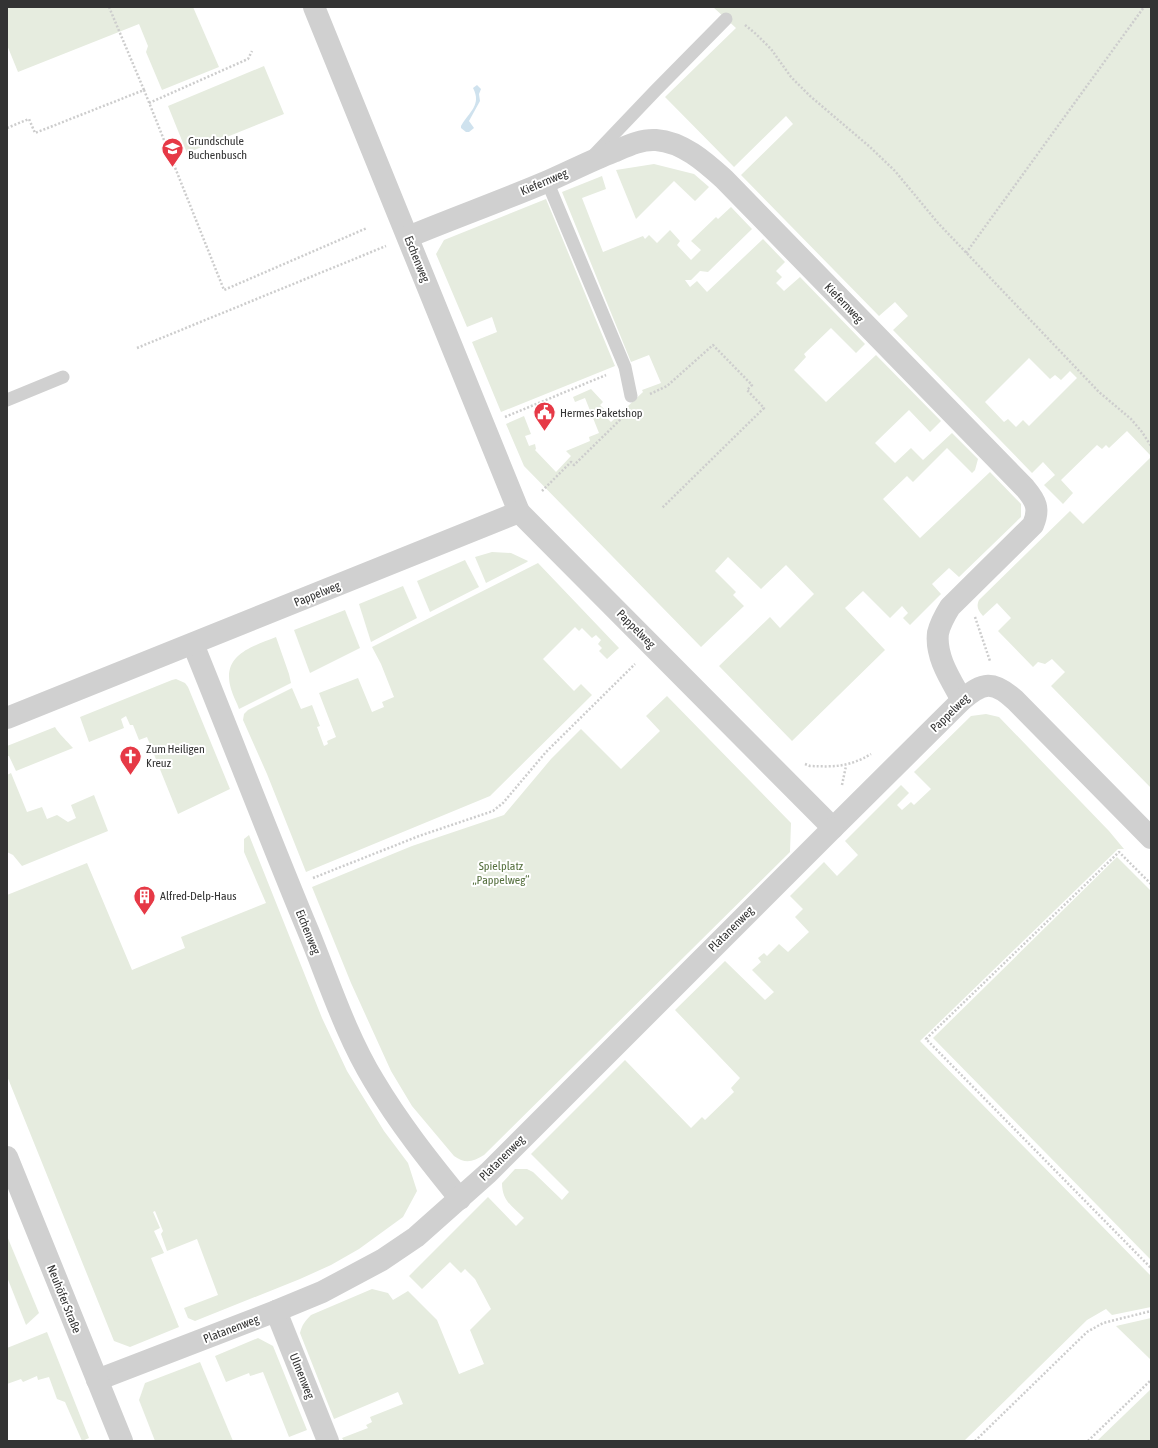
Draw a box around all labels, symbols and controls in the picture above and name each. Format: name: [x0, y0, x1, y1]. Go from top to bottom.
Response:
place label: Grundschule Buchenbusch: [188, 134, 247, 162]
school or university icon: Grundschule Buchenbusch: [160, 135, 186, 168]
street label: Kiefernweg: [518, 165, 570, 198]
street label: Eschenweg: [401, 234, 433, 285]
street label: Kiefernweg: [822, 280, 867, 326]
public building icon: Hermes Paketshop: [531, 400, 557, 433]
place label: Hermes Paketshop: [560, 406, 643, 420]
street label: Pappelweg: [292, 578, 343, 610]
street label: Pappelweg: [614, 607, 659, 652]
street label: Pappelweg: [928, 690, 973, 735]
place label: Zum Heiligen Kreuz: [146, 742, 205, 770]
church icon: Zum Heiligen Kreuz: [117, 743, 143, 776]
park label: Spielplatz „Pappelweg“: [472, 859, 530, 887]
building icon: Alfred-Delp-Haus: [131, 883, 157, 916]
place label: Alfred-Delp-Haus: [160, 889, 237, 903]
street label: Platanenweg: [705, 903, 757, 955]
street label: Eichenweg: [293, 908, 324, 957]
street label: Platanenweg: [476, 1132, 528, 1184]
street label: Neuhöfer Straße: [44, 1263, 84, 1335]
street label: Platanenweg: [201, 1312, 262, 1346]
street label: Ulmenweg: [287, 1351, 318, 1402]

